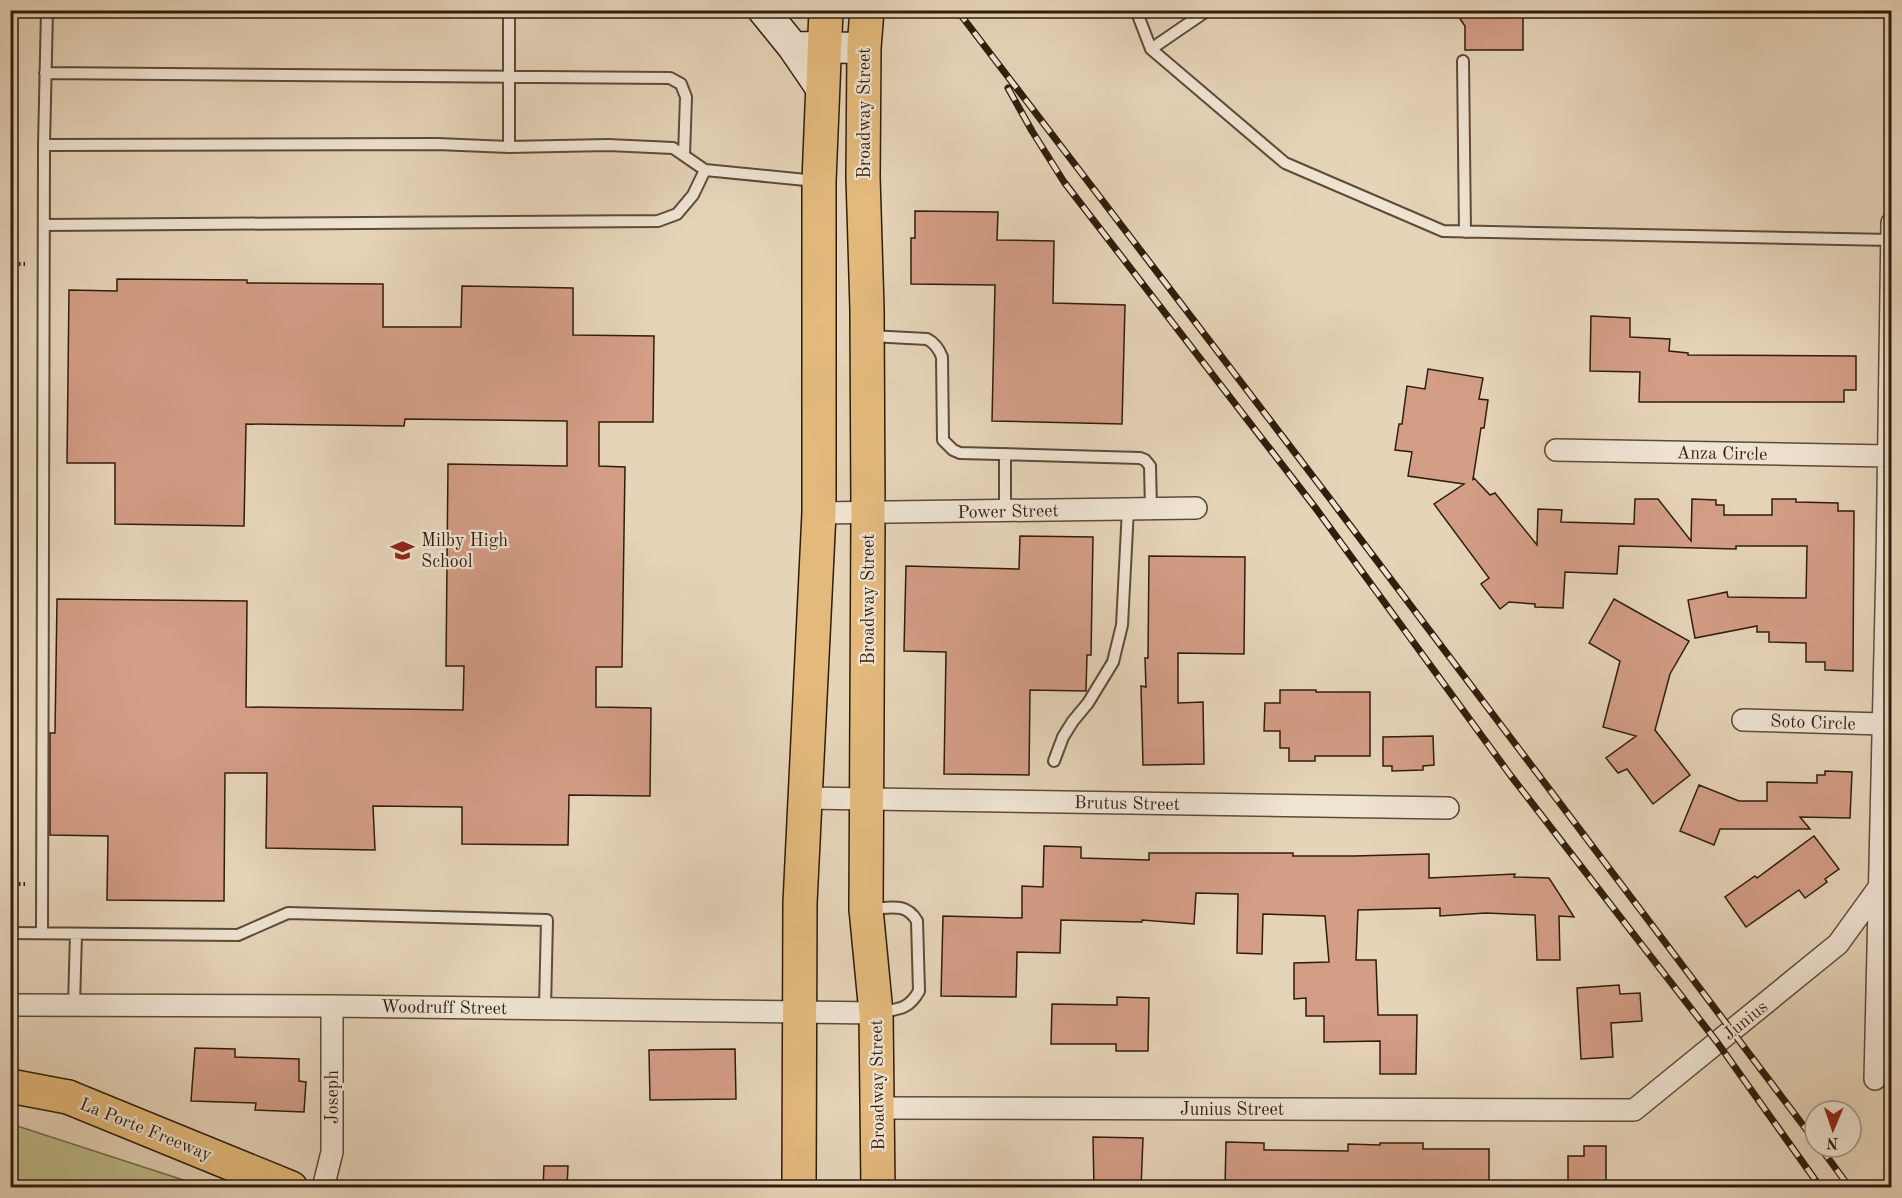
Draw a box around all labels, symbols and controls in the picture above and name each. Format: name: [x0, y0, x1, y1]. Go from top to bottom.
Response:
street label: Broadway Street: [856, 47, 874, 179]
street label: Anza Circle: [1677, 444, 1767, 464]
street label: Power Street: [957, 502, 1059, 522]
place label: Milby High School: [421, 532, 508, 571]
street label: Broadway Street: [860, 533, 878, 665]
school or university icon: Milby High School: [390, 537, 416, 563]
street label: Soto Circle: [1770, 713, 1856, 733]
street label: Brutus Street: [1074, 794, 1180, 814]
street label: Woodruff Street: [381, 998, 507, 1018]
street label: Junius: [1720, 998, 1771, 1044]
street label: Broadway Street: [868, 1019, 888, 1151]
street label: Joseph: [324, 1070, 342, 1124]
street label: La Porte Freeway: [77, 1095, 215, 1165]
north arrow: [1803, 1099, 1863, 1159]
street label: Junius Street: [1180, 1101, 1284, 1119]
text: N: [1825, 1134, 1839, 1150]

